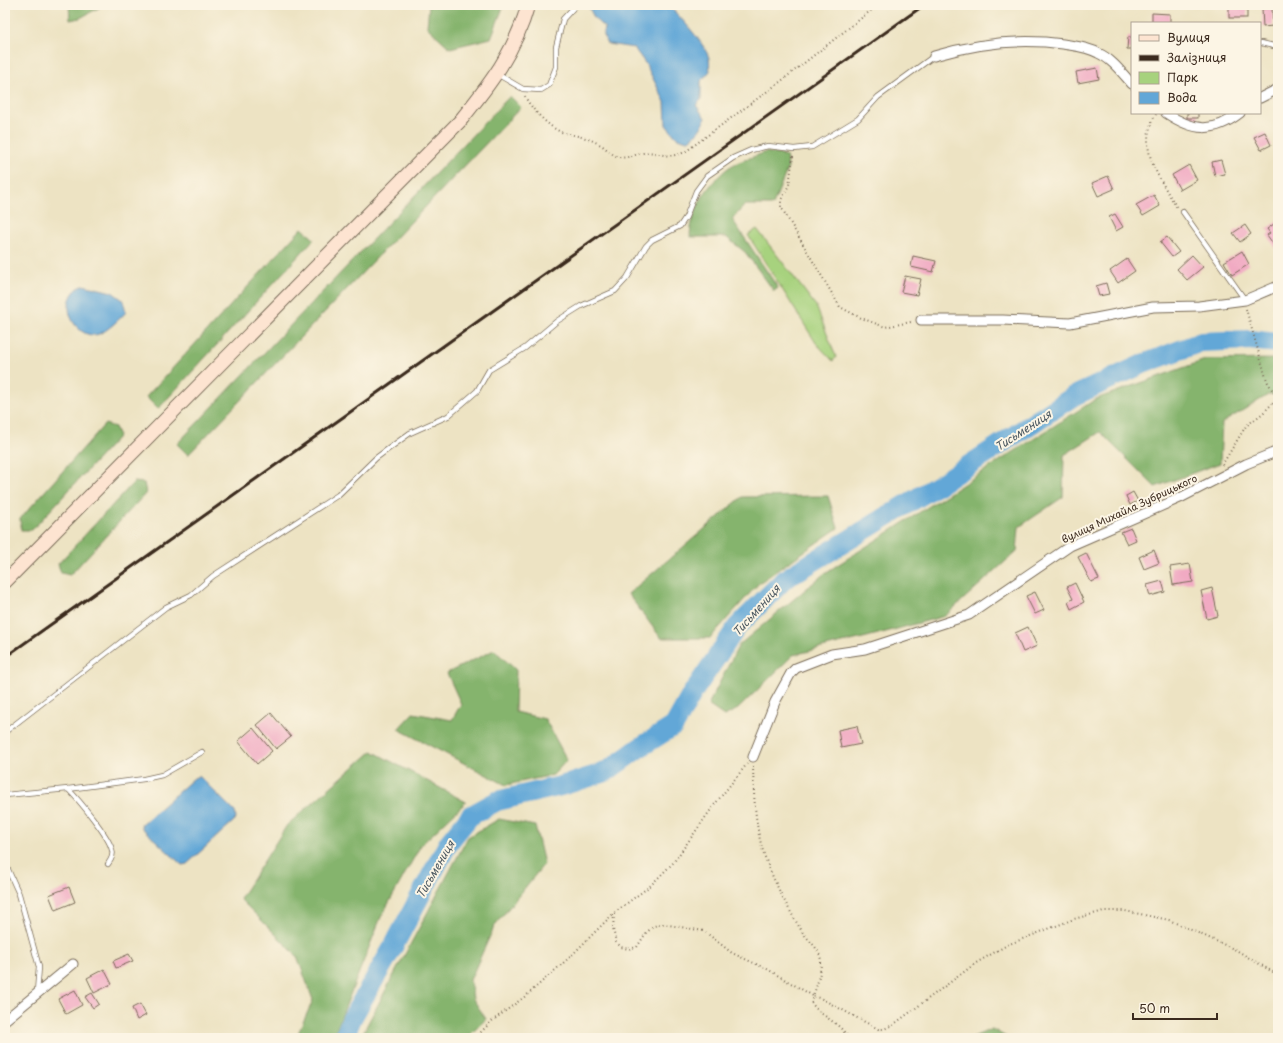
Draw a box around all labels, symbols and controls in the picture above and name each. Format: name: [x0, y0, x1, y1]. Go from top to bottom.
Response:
legend: [1131, 22, 1261, 114]
text: Вулиця: [1167, 28, 1210, 46]
text: Залізниця: [1166, 48, 1226, 66]
text: Парк: [1167, 68, 1199, 86]
text: Вода: [1167, 88, 1197, 106]
water label: Тисьмениця: [991, 405, 1055, 455]
street label: вулиця Михайла Зубрицького: [1059, 470, 1200, 547]
water label: Тисьмениця: [728, 580, 784, 640]
water label: Тисьмениця: [412, 836, 459, 901]
scale bar: [1133, 995, 1217, 1021]
text: 50 m: [1139, 999, 1170, 1017]

